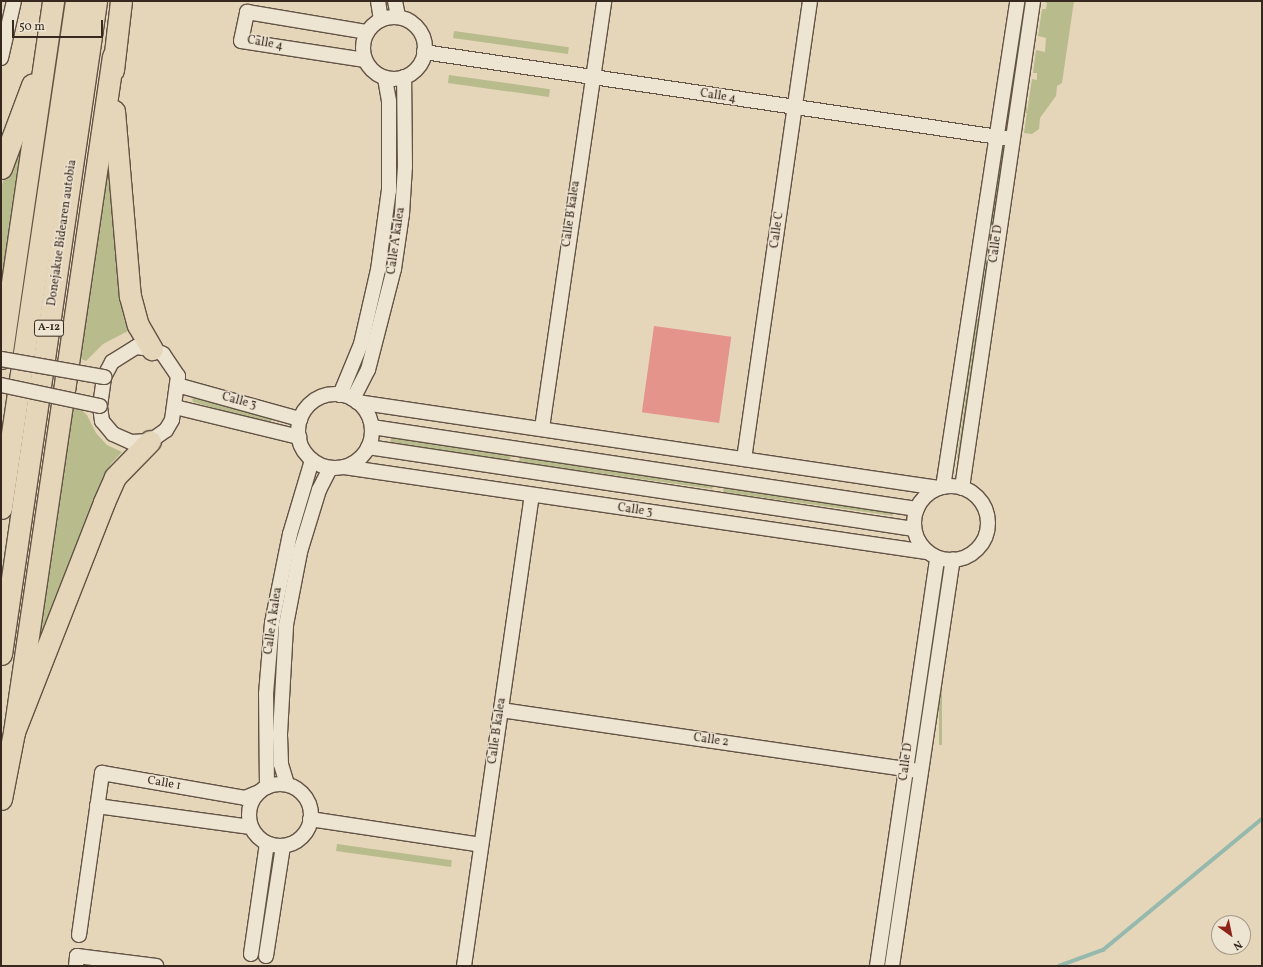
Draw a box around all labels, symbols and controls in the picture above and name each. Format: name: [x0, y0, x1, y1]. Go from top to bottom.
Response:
scale bar: [14, 12, 105, 38]
text: 50 m: [19, 19, 45, 35]
street label: Calle 4: [246, 34, 284, 54]
street label: Calle 4: [699, 87, 737, 107]
street label: Donejakue Bidearen autobia: [46, 159, 80, 307]
street label: Calle B kalea: [560, 180, 584, 248]
street label: Calle A kalea: [385, 206, 409, 276]
street label: Calle C: [768, 211, 788, 249]
street label: Calle D: [987, 224, 1007, 264]
road number: A-12: [34, 319, 64, 337]
street label: Calle 3: [220, 390, 258, 414]
street label: Calle 3: [617, 501, 653, 521]
street label: Calle A kalea: [262, 586, 286, 656]
street label: Calle B kalea: [486, 697, 510, 765]
street label: Calle 2: [692, 731, 730, 751]
street label: Calle D: [897, 742, 917, 782]
street label: Calle 1: [146, 774, 182, 794]
north arrow: [1211, 915, 1251, 955]
text: N: [1230, 936, 1245, 953]

